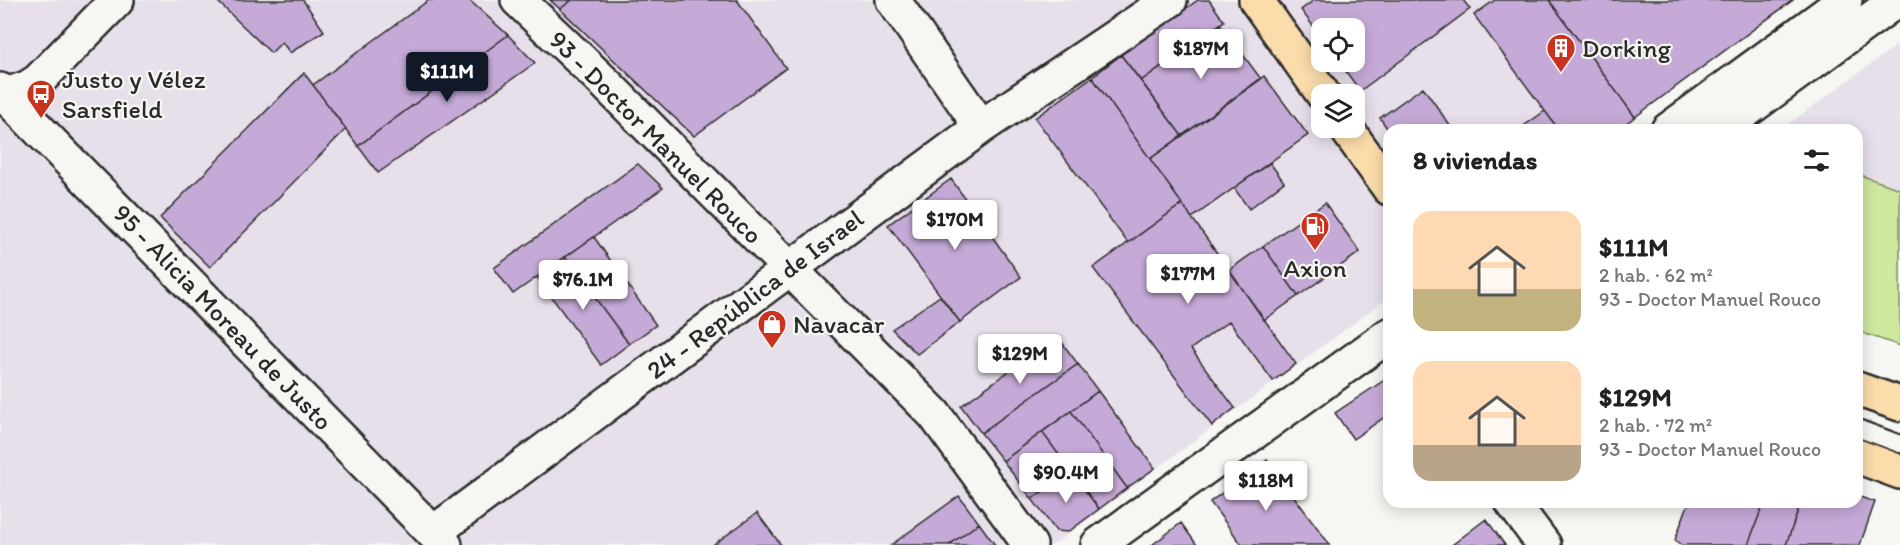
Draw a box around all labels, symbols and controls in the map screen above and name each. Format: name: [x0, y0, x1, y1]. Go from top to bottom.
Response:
map controls: [1311, 18, 1365, 138]
button: locate: [1311, 18, 1365, 72]
street label: 93 - Doctor Manuel Rouco: [543, 24, 769, 250]
pin: $187M: [1159, 29, 1243, 80]
building icon: Dorking: [1545, 32, 1577, 74]
place label: Dorking: [1582, 32, 1672, 64]
text: $187M: [1173, 36, 1229, 60]
pin: $111M: [405, 52, 489, 103]
text: $111M: [420, 59, 474, 83]
place label: Justo y Vélez Sarsfield: [62, 63, 206, 125]
bus stop icon: Justo y Vélez Sarsfield: [25, 78, 57, 120]
button: layers: [1311, 84, 1365, 138]
text: 8 viviendas: [1413, 144, 1537, 176]
icon: filters: [1800, 144, 1833, 177]
street label: 95 - Alicia Moreau de Justo: [106, 197, 340, 437]
pin: $170M: [913, 200, 997, 251]
street label: 24 - República de Israel: [640, 202, 870, 386]
text: $170M: [926, 207, 984, 231]
fuel station icon: Axion: [1299, 210, 1331, 252]
text: $111M: [1599, 231, 1669, 263]
icon: home: [1461, 235, 1533, 307]
place label: Axion: [1283, 252, 1347, 284]
pin: $177M: [1146, 254, 1230, 305]
pin: $76.1M: [534, 260, 632, 311]
text: $177M: [1161, 261, 1215, 285]
text: 2 hab. · 62 m²: [1599, 263, 1713, 287]
text: $76.1M: [553, 267, 613, 291]
text: 93 - Doctor Manuel Rouco: [1599, 287, 1821, 311]
shop icon: Navacar: [756, 308, 788, 350]
place label: Navacar: [793, 308, 885, 340]
pin: $129M: [978, 334, 1062, 385]
text: $129M: [992, 341, 1048, 365]
text: $129M: [1599, 381, 1672, 413]
icon: home: [1461, 385, 1533, 457]
text: 2 hab. · 72 m²: [1599, 413, 1712, 437]
text: 93 - Doctor Manuel Rouco: [1599, 437, 1821, 461]
pin: $90.4M: [1017, 453, 1115, 504]
text: $90.4M: [1033, 460, 1099, 484]
pin: $118M: [1224, 461, 1308, 512]
text: $118M: [1238, 468, 1294, 492]

